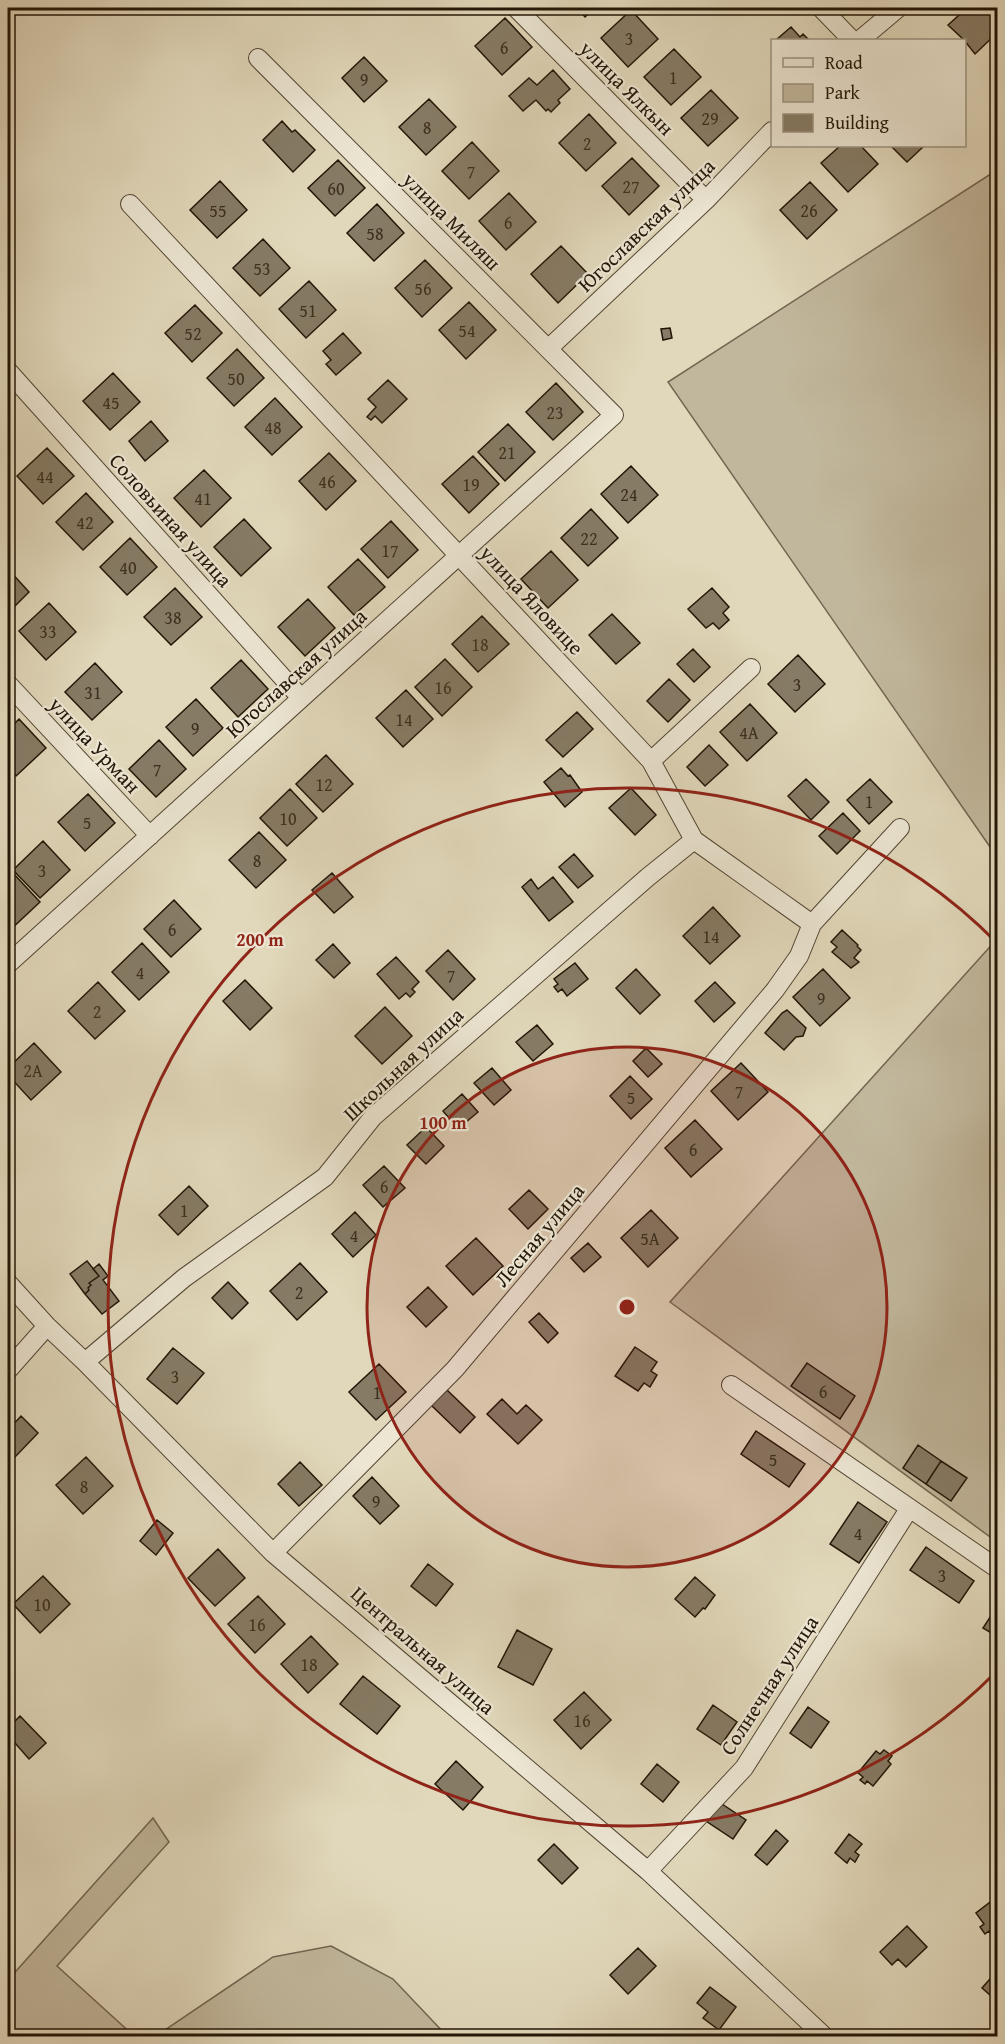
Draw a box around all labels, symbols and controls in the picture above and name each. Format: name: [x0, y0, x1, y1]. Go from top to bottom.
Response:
house number: 3: [625, 25, 633, 52]
street label: улица Ялкын: [572, 33, 681, 142]
house number: 6: [500, 34, 508, 61]
legend: [771, 39, 966, 147]
text: Road: [825, 49, 863, 76]
house number: 1: [669, 64, 677, 91]
house number: 9: [360, 66, 368, 93]
text: Park: [825, 79, 861, 106]
house number: 29: [701, 105, 719, 132]
text: Building: [825, 109, 889, 136]
house number: 8: [423, 114, 431, 141]
house number: 2: [583, 130, 591, 157]
street label: Югославская улица: [570, 151, 722, 299]
house number: 7: [467, 158, 475, 185]
street label: улица Миляш: [395, 164, 508, 277]
house number: 27: [622, 173, 640, 200]
house number: 60: [327, 175, 345, 202]
house number: 55: [209, 197, 227, 224]
house number: 26: [800, 197, 818, 224]
house number: 6: [504, 209, 512, 236]
house number: 58: [366, 220, 384, 247]
house number: 53: [253, 255, 271, 282]
house number: 56: [414, 275, 432, 302]
house number: 51: [299, 297, 317, 324]
house number: 54: [458, 317, 476, 344]
house number: 52: [184, 320, 202, 347]
house number: 50: [227, 365, 245, 392]
house number: 45: [102, 389, 120, 416]
house number: 23: [546, 399, 564, 426]
house number: 48: [264, 414, 282, 441]
house number: 21: [498, 439, 516, 466]
street label: Соловьиная улица: [102, 446, 240, 594]
house number: 44: [36, 463, 54, 490]
house number: 46: [318, 468, 336, 495]
house number: 19: [462, 471, 480, 498]
house number: 24: [620, 481, 638, 508]
house number: 41: [194, 485, 212, 512]
house number: 42: [76, 509, 94, 536]
house number: 22: [580, 525, 598, 552]
house number: 17: [381, 537, 399, 564]
street label: улица Яловице: [472, 537, 591, 662]
house number: 40: [119, 554, 137, 581]
street label: Югославская улица: [218, 601, 374, 745]
house number: 38: [164, 604, 182, 631]
house number: 33: [39, 618, 57, 645]
house number: 18: [471, 631, 489, 658]
house number: 3: [793, 671, 801, 698]
house number: 16: [434, 674, 452, 701]
house number: 31: [84, 679, 102, 706]
street label: улица Урман: [41, 689, 148, 800]
house number: 14: [395, 706, 413, 733]
house number: 9: [191, 715, 199, 742]
house number: 4А: [739, 719, 759, 746]
house number: 7: [153, 756, 161, 783]
house number: 12: [315, 771, 333, 798]
house number: 1: [865, 788, 873, 815]
house number: 10: [279, 805, 297, 832]
house number: 5: [83, 809, 91, 836]
house number: 8: [253, 847, 261, 874]
house number: 3: [38, 857, 46, 884]
house number: 6: [168, 916, 176, 943]
house number: 14: [702, 923, 720, 950]
text: 200 m: [236, 926, 284, 953]
house number: 4: [136, 959, 144, 986]
house number: 7: [447, 962, 455, 989]
house number: 9: [817, 985, 825, 1012]
house number: 2: [93, 998, 101, 1025]
street label: Школьная улица: [336, 1000, 470, 1128]
house number: 2А: [23, 1057, 43, 1084]
house number: 7: [735, 1078, 743, 1105]
house number: 5: [627, 1084, 635, 1111]
text: 100 m: [419, 1109, 467, 1136]
house number: 6: [689, 1136, 697, 1163]
house number: 6: [380, 1173, 388, 1200]
street label: Лесная улица: [486, 1177, 592, 1293]
house number: 1: [180, 1197, 188, 1224]
house number: 4: [350, 1222, 358, 1249]
house number: 5А: [640, 1225, 660, 1252]
house number: 2: [295, 1279, 303, 1306]
centre of rings: [617, 1297, 637, 1317]
house number: 3: [171, 1363, 179, 1390]
house number: 6: [819, 1378, 827, 1405]
house number: 1: [373, 1379, 381, 1406]
house number: 5: [769, 1446, 777, 1473]
house number: 8: [80, 1473, 88, 1500]
house number: 9: [372, 1488, 380, 1515]
house number: 4: [854, 1520, 862, 1547]
house number: 3: [938, 1562, 946, 1589]
street label: Центральная улица: [344, 1578, 502, 1722]
house number: 10: [33, 1591, 51, 1618]
street label: Солнечная улица: [712, 1609, 826, 1761]
house number: 16: [248, 1611, 266, 1638]
house number: 18: [300, 1651, 318, 1678]
house number: 16: [573, 1707, 591, 1734]

